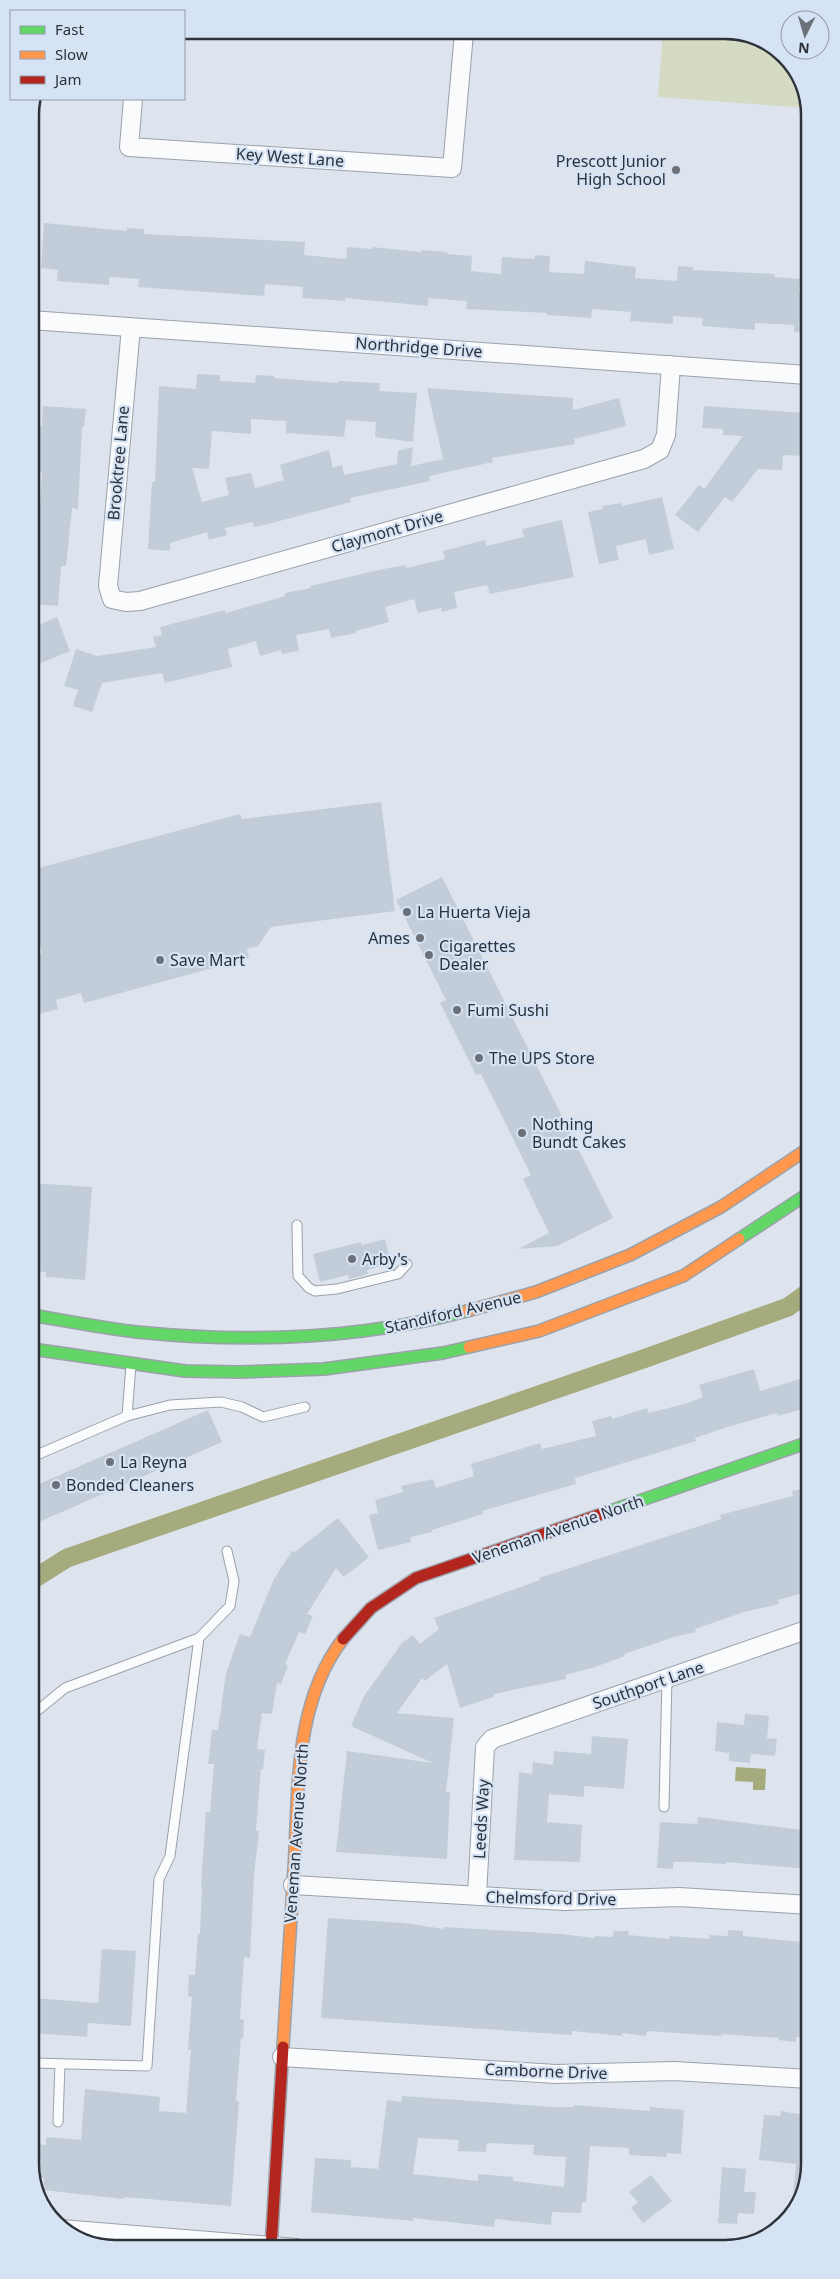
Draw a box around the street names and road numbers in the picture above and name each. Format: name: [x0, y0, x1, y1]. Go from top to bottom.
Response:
street label: Key West Lane: [235, 142, 345, 172]
street label: Northridge Drive: [355, 332, 483, 362]
street label: Brooktree Lane: [102, 405, 134, 521]
street label: Claymont Drive: [328, 505, 446, 557]
street label: Standiford Avenue: [383, 1286, 523, 1338]
street label: Veneman Avenue North: [469, 1489, 647, 1569]
street label: Southport Lane: [589, 1656, 707, 1714]
street label: Veneman Avenue North: [279, 1743, 313, 1923]
street label: Leeds Way: [468, 1778, 494, 1859]
street label: Chelmsford Drive: [485, 1886, 617, 1910]
street label: Camborne Drive: [484, 2058, 608, 2084]

